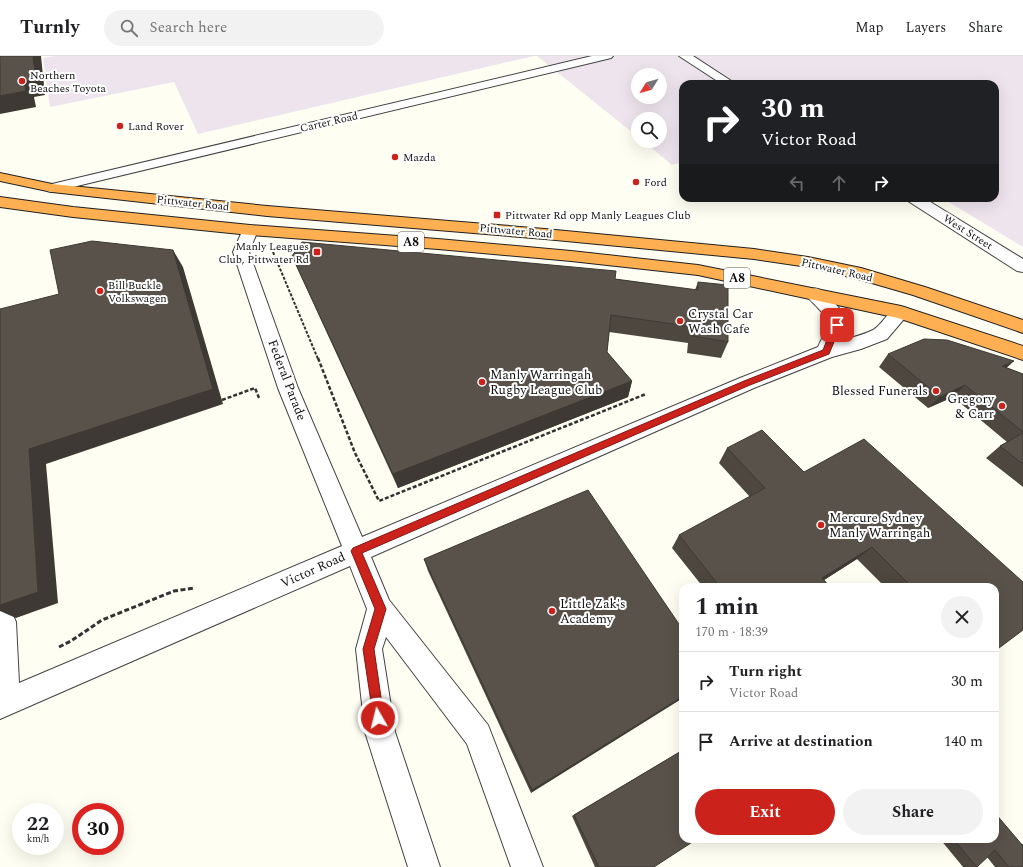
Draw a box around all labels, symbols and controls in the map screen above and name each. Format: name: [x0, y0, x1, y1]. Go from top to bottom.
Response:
search box: [104, 10, 384, 46]
text: Turnly: [20, 13, 80, 42]
text: Search here: [150, 16, 227, 39]
icon: search: [118, 17, 140, 39]
text: Map: [855, 17, 884, 38]
text: Layers: [906, 17, 946, 38]
text: Share: [968, 17, 1003, 38]
place label: Northern Beaches Toyota: [30, 67, 107, 97]
north arrow: [631, 68, 667, 104]
map controls: [631, 68, 667, 148]
marker: Northern Beaches Toyota: [17, 76, 27, 86]
text: 30 m: [761, 87, 825, 130]
icon: right: [695, 96, 747, 148]
street label: Carter Road: [298, 107, 360, 137]
button: search: [631, 112, 667, 148]
place label: Land Rover: [128, 118, 184, 135]
marker: Land Rover: [115, 121, 125, 131]
text: Victor Road: [761, 126, 857, 153]
place label: Mazda: [403, 149, 436, 166]
marker: Mazda: [390, 152, 400, 162]
icon: left: [786, 172, 808, 194]
icon: ahead: [828, 172, 850, 194]
icon: right: [870, 172, 892, 194]
place label: Ford: [644, 174, 667, 191]
marker: Ford: [631, 177, 641, 187]
street label: Pittwater Road: [156, 191, 230, 215]
place label: Pittwater Rd opp Manly Leagues Club: [505, 207, 690, 224]
marker: Pittwater Rd opp Manly Leagues Club: [492, 210, 502, 220]
street label: West Street: [940, 210, 996, 254]
street label: Pittwater Road: [479, 219, 553, 243]
road number: A8: [398, 232, 424, 252]
place label: Manly Leagues Club, Pittwater Rd: [218, 238, 309, 268]
marker: Manly Leagues Club, Pittwater Rd: [312, 247, 322, 257]
street label: Pittwater Road: [800, 254, 874, 286]
road number: A8: [724, 268, 750, 288]
place label: Bill Buckle Volkswagen: [108, 277, 167, 307]
marker: Bill Buckle Volkswagen: [95, 286, 105, 296]
place label: Crystal Car Wash Cafe: [688, 304, 753, 339]
pin: [820, 308, 854, 342]
icon: arrive: [826, 314, 848, 336]
marker: Crystal Car Wash Cafe: [675, 316, 685, 326]
street label: Federal Parade: [262, 336, 312, 424]
place label: Manly Warringah Rugby League Club: [490, 365, 602, 400]
marker: Manly Warringah Rugby League Club: [477, 377, 487, 387]
place label: Blessed Funerals: [832, 381, 928, 401]
marker: Blessed Funerals: [931, 386, 941, 396]
place label: Gregory & Carr: [947, 389, 995, 424]
marker: Gregory & Carr: [997, 401, 1007, 411]
place label: Mercure Sydney Manly Warringah: [829, 508, 931, 543]
marker: Mercure Sydney Manly Warringah: [816, 520, 826, 530]
street label: Victor Road: [277, 547, 349, 593]
text: 1 min: [695, 589, 759, 625]
place label: Little Zak's Academy: [560, 594, 626, 629]
button: close: [941, 596, 983, 638]
marker: Little Zak's Academy: [547, 606, 557, 616]
text: 170 m · 18:39: [695, 622, 768, 642]
text: Turn right: [729, 660, 802, 683]
text: 30 m: [951, 670, 983, 693]
icon: right: [695, 671, 717, 693]
text: Victor Road: [729, 683, 798, 703]
position arrow: [357, 697, 399, 739]
text: Arrive at destination: [729, 730, 873, 753]
text: 140 m: [944, 730, 983, 753]
icon: arrive: [695, 731, 717, 753]
button: Exit: [695, 789, 835, 835]
button: Share: [843, 789, 983, 835]
speed limit sign: 30: [72, 803, 124, 855]
text: 22: [27, 809, 49, 839]
text: km/h: [27, 831, 49, 847]

